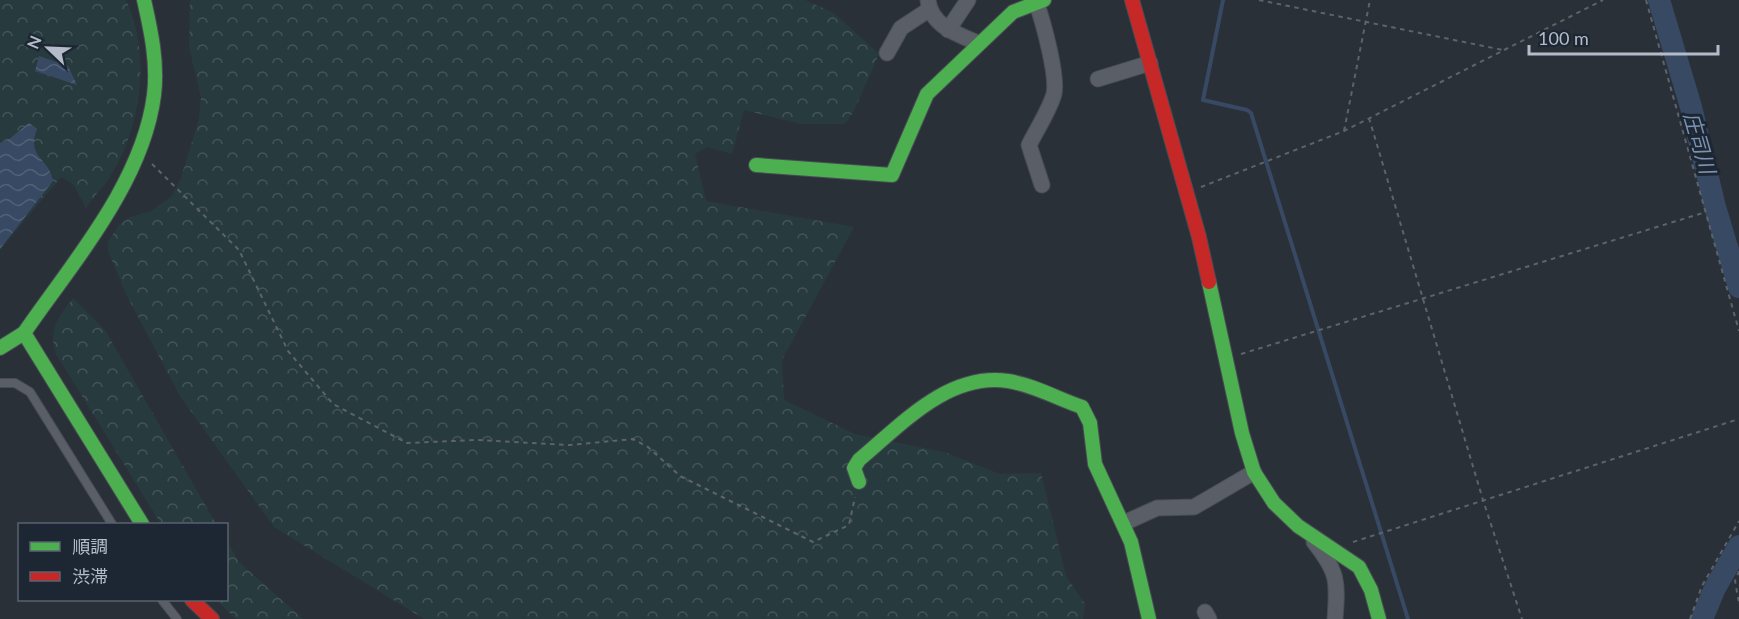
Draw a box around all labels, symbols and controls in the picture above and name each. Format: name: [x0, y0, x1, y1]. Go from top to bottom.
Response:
north arrow: [18, 18, 78, 78]
scale bar: [1529, 18, 1718, 56]
text: 100 m: [1538, 27, 1589, 49]
text: N: [23, 33, 45, 51]
water label: 庄司川: [1680, 109, 1722, 178]
legend: [18, 523, 228, 601]
text: 順調: [72, 535, 108, 557]
text: 渋滞: [72, 565, 108, 587]

